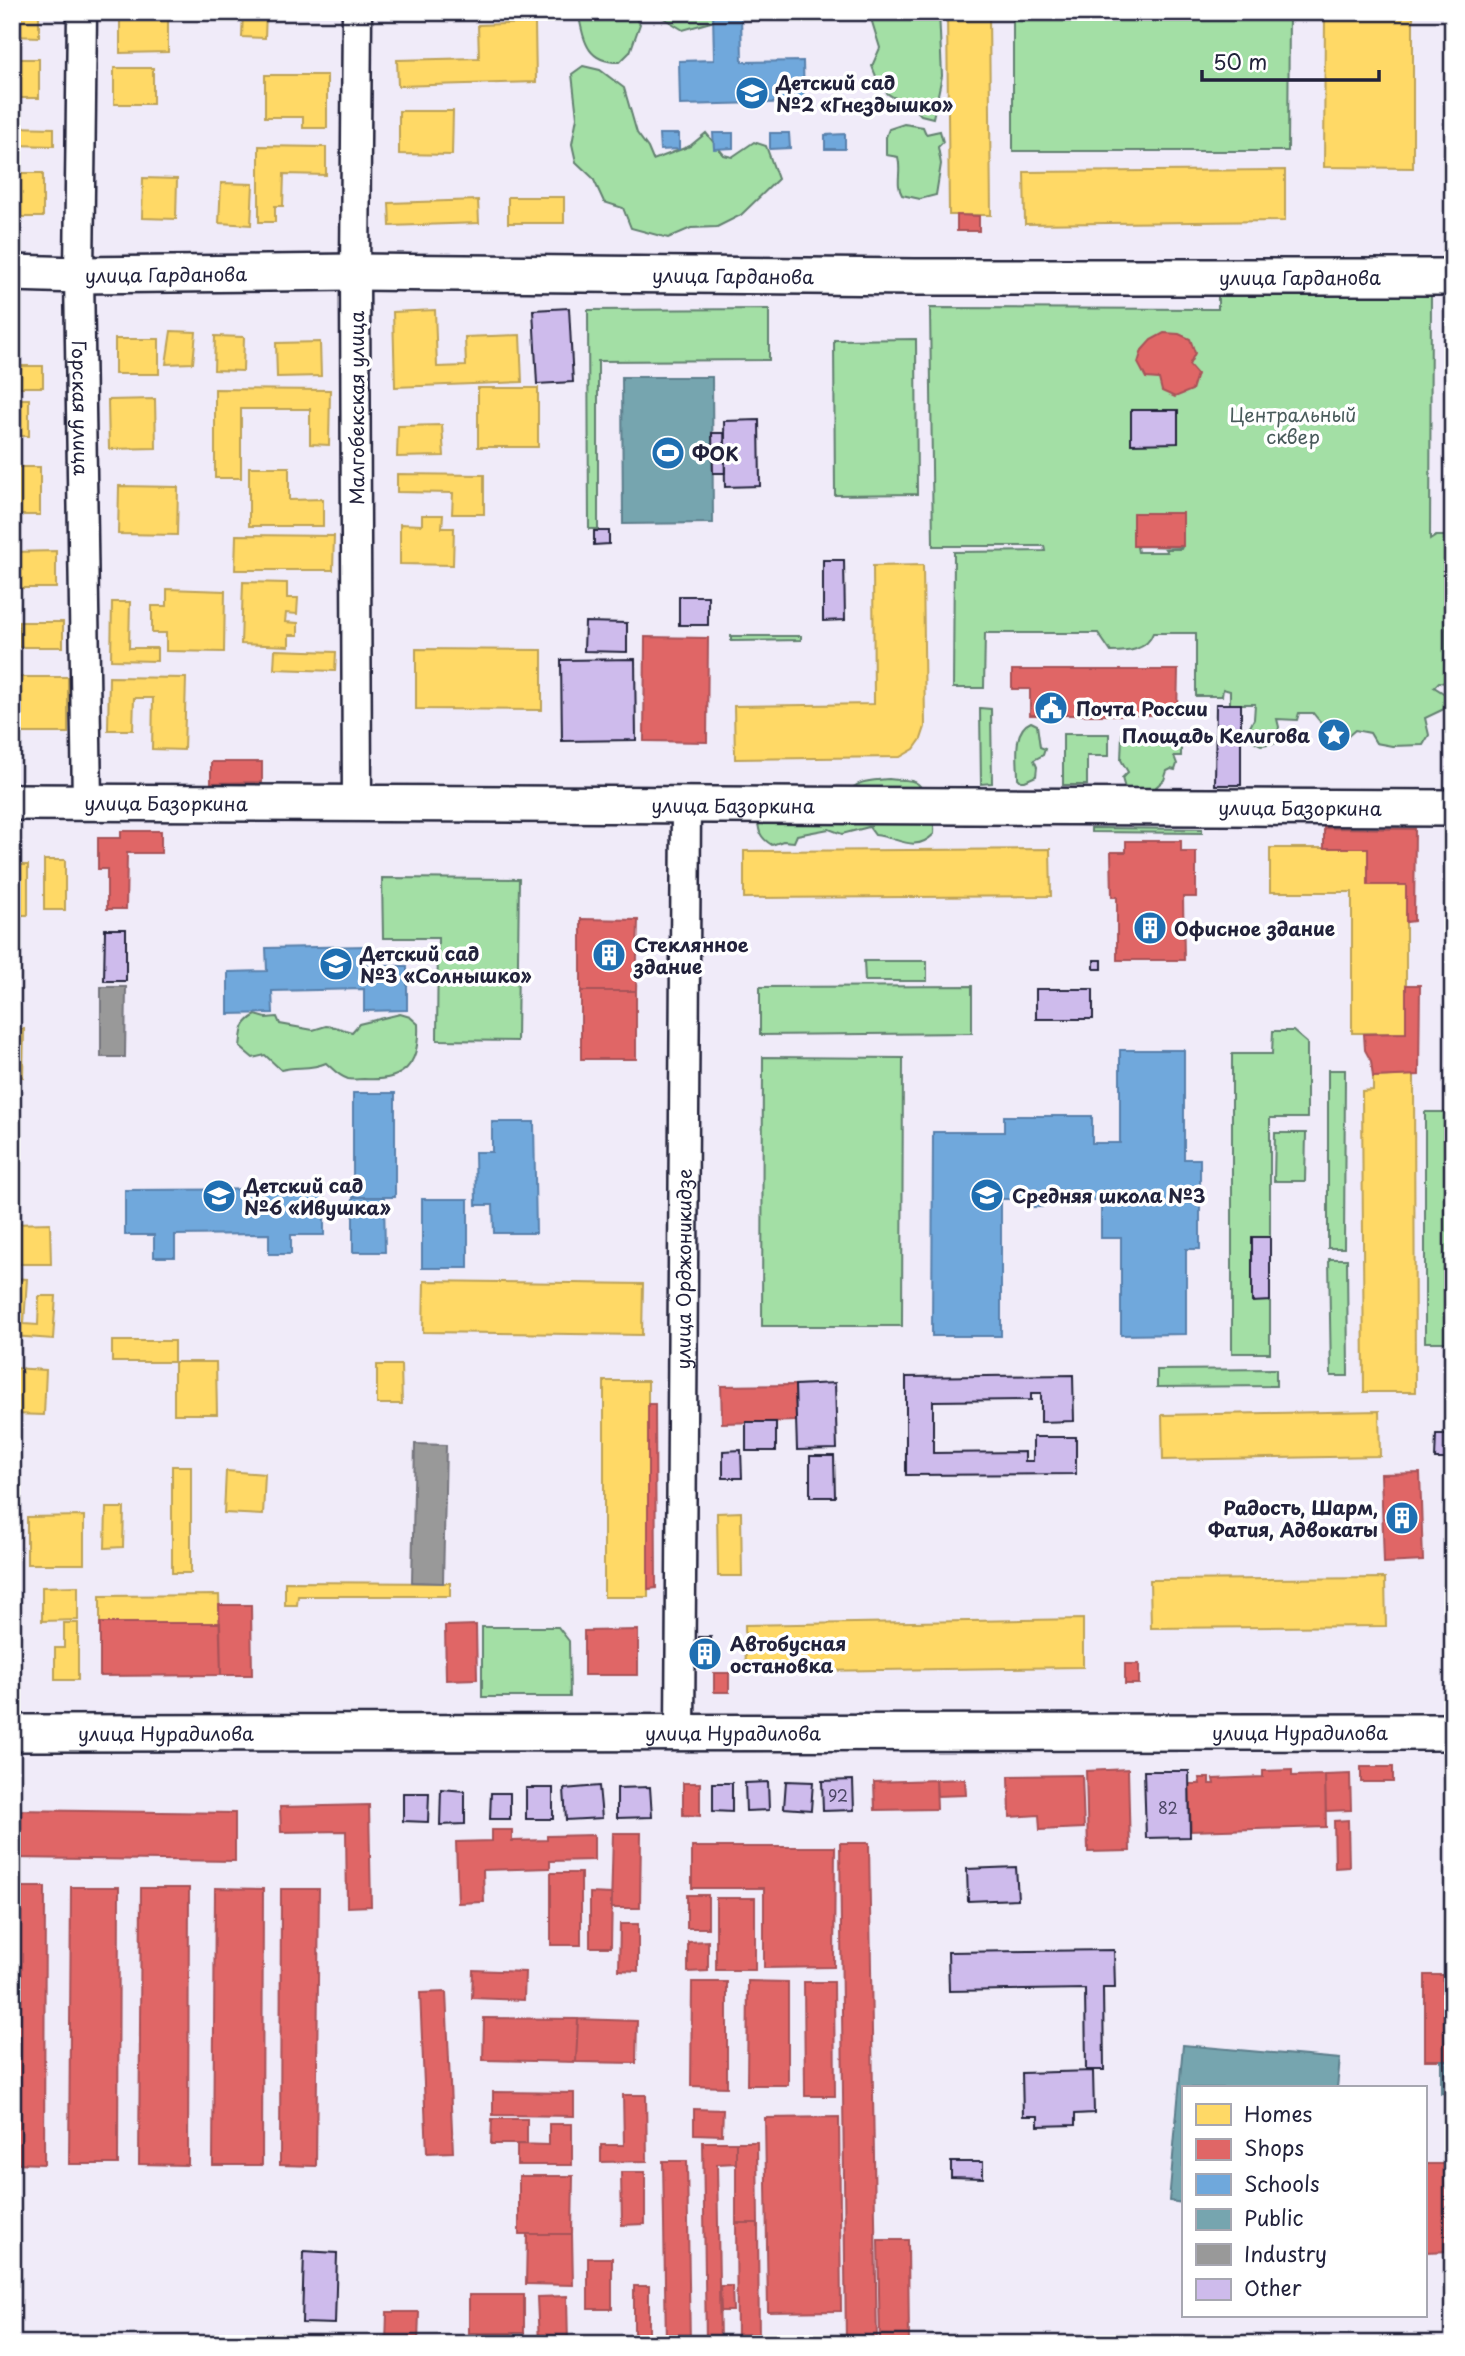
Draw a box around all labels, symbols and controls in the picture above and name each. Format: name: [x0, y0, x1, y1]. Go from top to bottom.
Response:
scale bar: [1202, 38, 1379, 82]
text: 50 m: [1213, 45, 1267, 77]
place label: Детский сад №2 «Гнездышко»: [775, 68, 953, 118]
school or university icon: Детский сад №2 «Гнездышко»: [733, 74, 771, 112]
street label: улица Гарданова: [85, 259, 247, 289]
street label: улица Гарданова: [652, 261, 814, 290]
street label: улица Гарданова: [1219, 263, 1381, 291]
street label: Малгобекская улица: [342, 311, 370, 505]
street label: Горская улица: [66, 340, 96, 476]
park label: Центральный сквер: [1229, 400, 1357, 450]
sports icon: ФОК: [649, 434, 687, 472]
place label: ФОК: [692, 439, 739, 467]
public building icon: Почта России: [1032, 689, 1070, 727]
place label: Почта России: [1076, 694, 1208, 722]
place icon: Площадь Келигова: [1315, 716, 1353, 754]
place label: Площадь Келигова: [1122, 721, 1310, 749]
street label: улица Базоркина: [84, 788, 248, 817]
street label: улица Базоркина: [651, 791, 815, 819]
street label: улица Базоркина: [1218, 793, 1382, 822]
building icon: Офисное здание: [1131, 909, 1169, 947]
place label: Офисное здание: [1174, 914, 1335, 942]
place label: Стеклянное здание: [633, 930, 749, 980]
building icon: Стеклянное здание: [590, 936, 628, 974]
place label: Детский сад №3 «Солнышко»: [359, 939, 531, 989]
school or university icon: Детский сад №3 «Солнышко»: [317, 945, 355, 983]
street label: улица Орджоникидзе: [668, 1169, 698, 1369]
place label: Детский сад №6 «Ивушка»: [243, 1171, 391, 1221]
school or university icon: Средняя школа №3: [968, 1176, 1006, 1214]
school or university icon: Детский сад №6 «Ивушка»: [200, 1177, 238, 1215]
place label: Средняя школа №3: [1012, 1181, 1205, 1209]
place label: Радость, Шарм, Фатия, Адвокаты: [1208, 1493, 1378, 1543]
building icon: Радость, Шарм, Фатия, Адвокаты: [1383, 1499, 1421, 1537]
place label: Автобусная остановка: [730, 1629, 846, 1679]
building icon: Автобусная остановка: [686, 1635, 724, 1673]
street label: улица Нурадилова: [645, 1718, 821, 1747]
street label: улица Нурадилова: [1212, 1718, 1388, 1746]
street label: улица Нурадилова: [78, 1719, 254, 1747]
house number: 92: [828, 1783, 848, 1807]
house number: 82: [1158, 1795, 1178, 1819]
legend: [1182, 2086, 1426, 2318]
text: Homes: [1244, 2097, 1312, 2129]
text: Shops: [1244, 2131, 1304, 2163]
text: Schools: [1244, 2167, 1320, 2199]
text: Public: [1244, 2201, 1304, 2233]
text: Industry: [1244, 2237, 1327, 2269]
text: Other: [1244, 2271, 1302, 2303]

